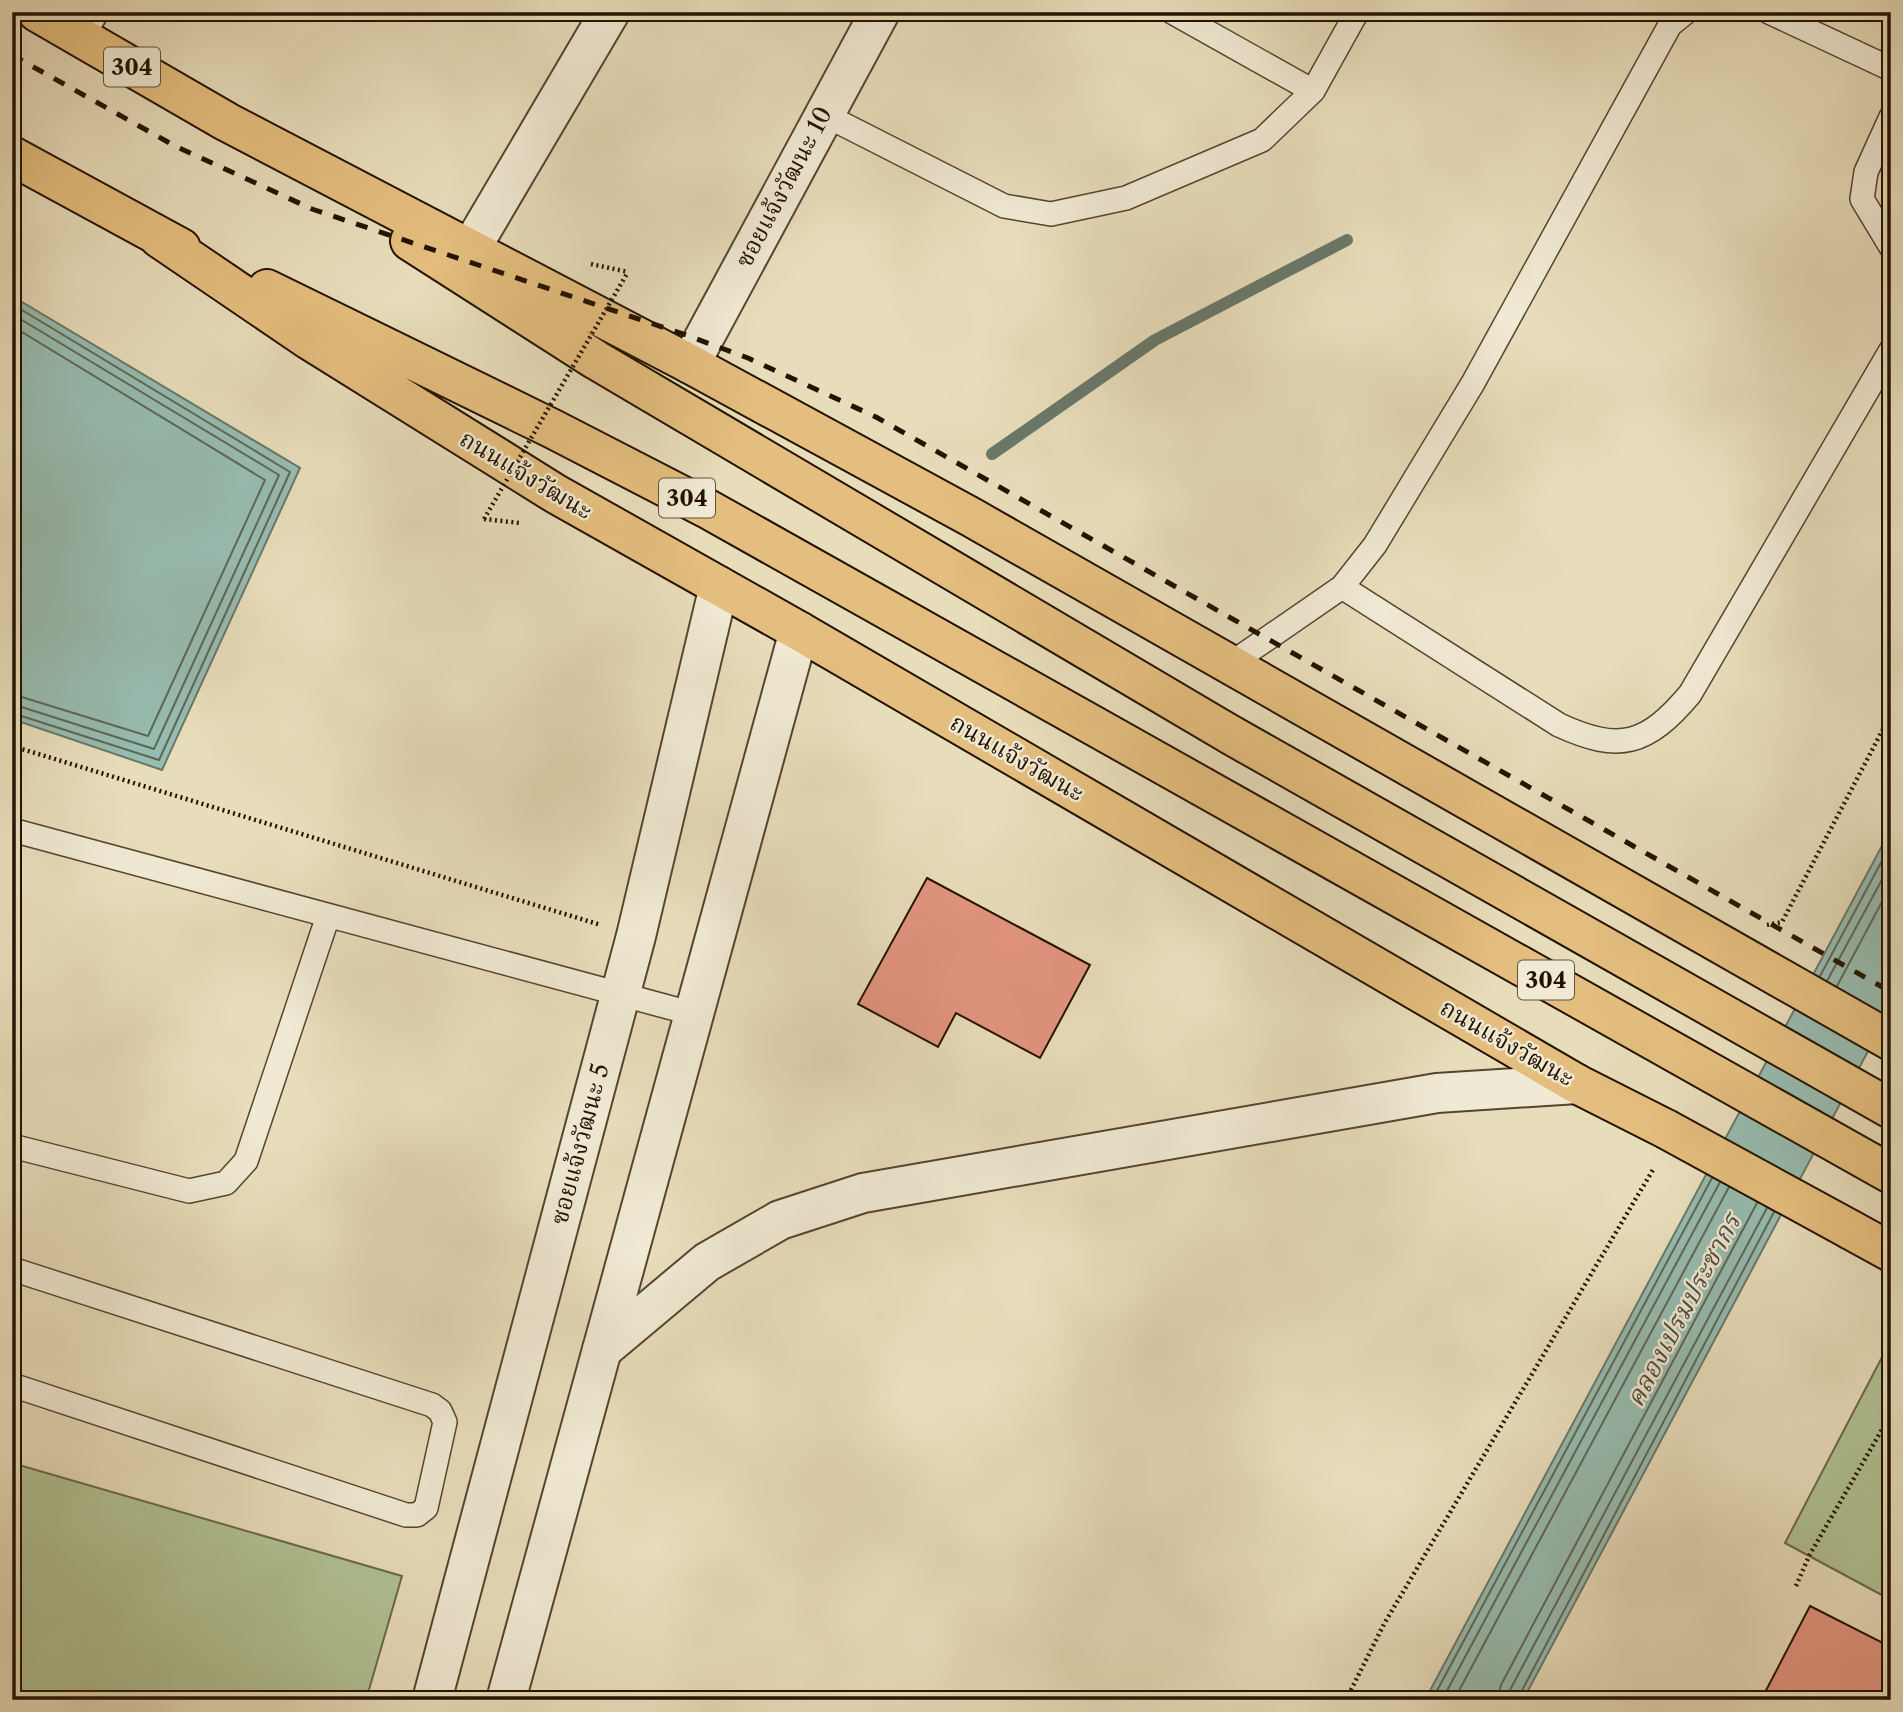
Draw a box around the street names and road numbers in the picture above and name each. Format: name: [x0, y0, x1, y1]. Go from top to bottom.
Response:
road number: 304: [104, 48, 160, 86]
street label: ซอยแจ้งวัฒนะ 10: [729, 102, 838, 272]
street label: ถนนแจ้งวัฒนะ: [455, 424, 598, 525]
road number: 304: [659, 478, 715, 518]
street label: ถนนแจ้งวัฒนะ: [945, 708, 1089, 807]
road number: 304: [1518, 960, 1574, 1000]
street label: ถนนแจ้งวัฒนะ: [1435, 993, 1579, 1092]
street label: ซอยแจ้งวัฒนะ 5: [544, 1060, 615, 1227]

